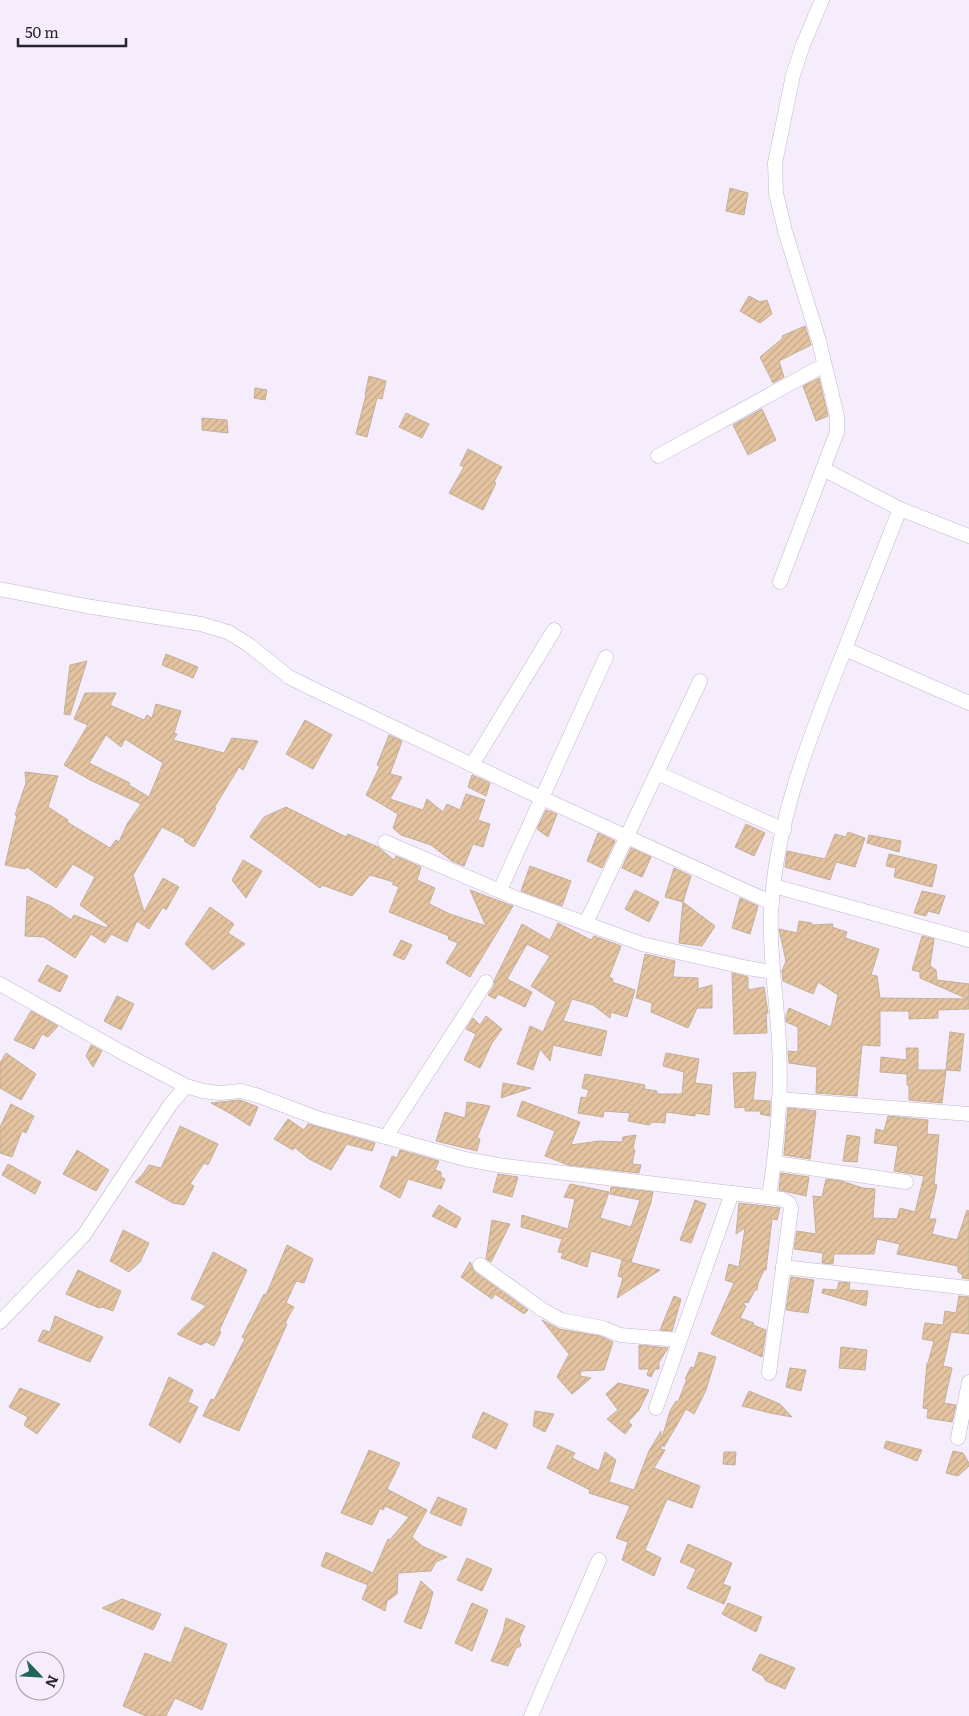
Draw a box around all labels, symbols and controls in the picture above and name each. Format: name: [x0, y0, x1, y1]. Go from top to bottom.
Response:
scale bar: [18, 15, 125, 47]
text: 50 m: [25, 20, 59, 43]
north arrow: [15, 1651, 65, 1701]
text: N: [41, 1672, 64, 1692]

